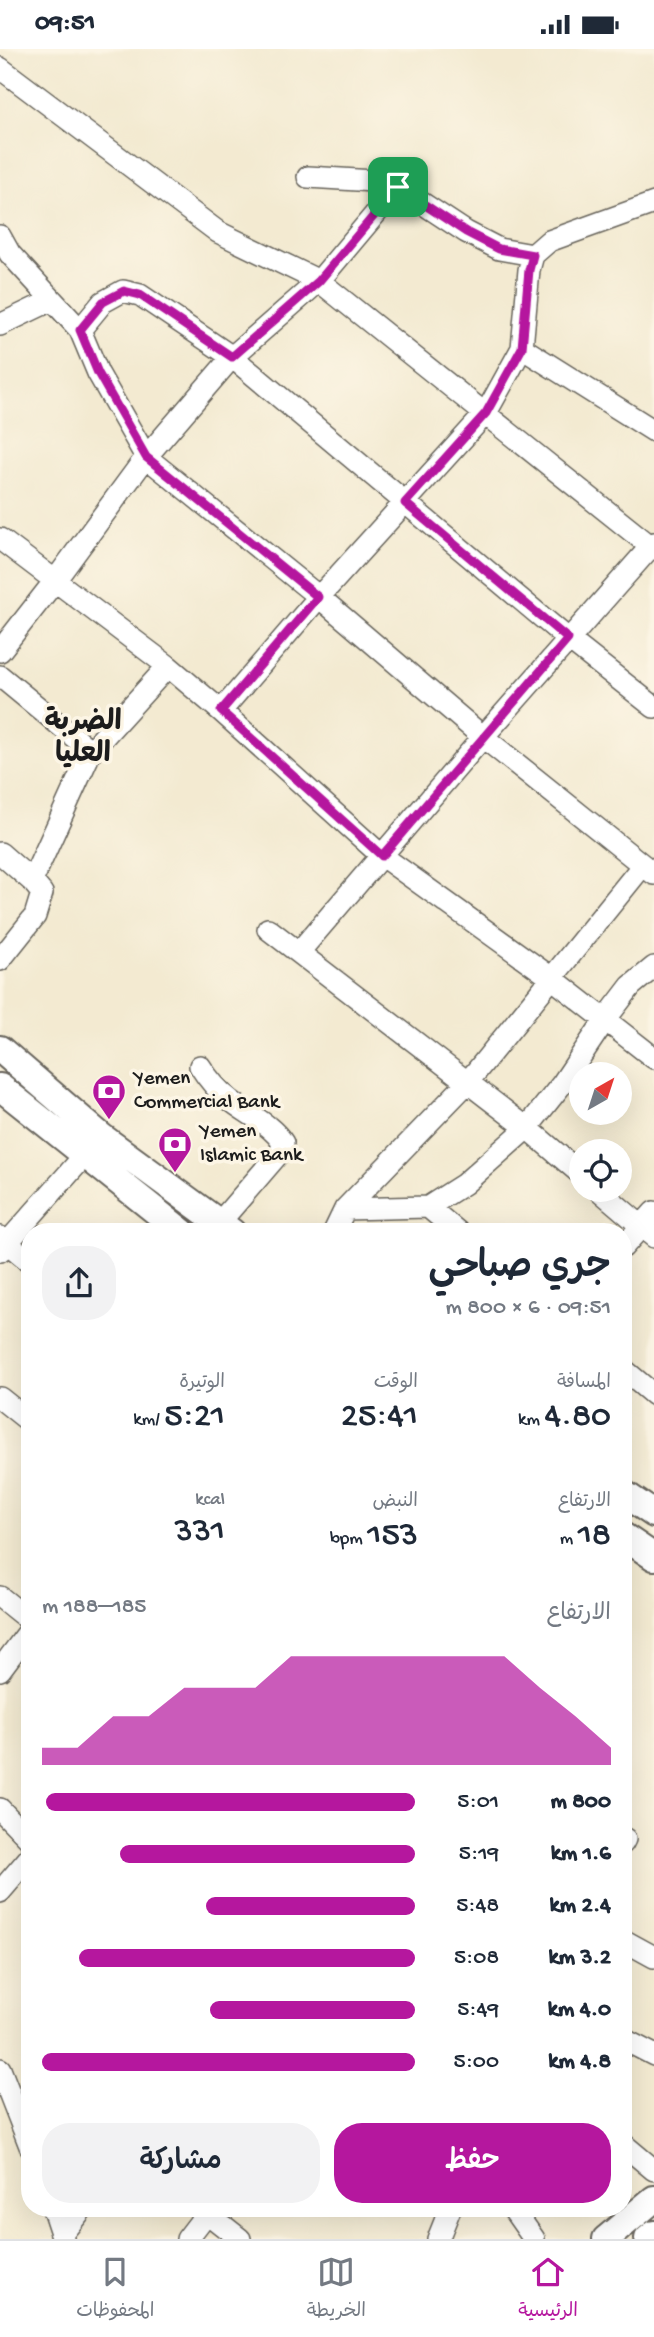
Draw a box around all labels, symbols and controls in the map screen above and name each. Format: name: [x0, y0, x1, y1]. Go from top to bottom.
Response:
text: 09:51: [35, 9, 95, 40]
pin: [368, 157, 428, 217]
icon: arrive: [379, 168, 417, 206]
district label: الضربة العليا: [44, 706, 122, 772]
north arrow: [569, 1062, 632, 1125]
map controls: [569, 1062, 632, 1202]
place label: Yemen Commercial Bank: [132, 1067, 282, 1116]
bank icon: Yemen Commercial Bank: [90, 1072, 128, 1121]
place label: Yemen Islamic Bank: [198, 1120, 305, 1169]
bank icon: Yemen Islamic Bank: [156, 1125, 194, 1174]
button: locate: [569, 1139, 632, 1202]
button: share: [42, 1246, 116, 1320]
text: جري صباحي: [428, 1247, 611, 1291]
text: 09:51 · 6 × 800 m: [445, 1295, 611, 1322]
text: الوتيرة: [179, 1372, 225, 1395]
text: الوقت: [374, 1372, 418, 1395]
text: المسافة: [557, 1372, 611, 1395]
text: 5:21: [164, 1397, 225, 1438]
text: 25:41: [341, 1397, 418, 1438]
text: 4.80: [544, 1397, 611, 1438]
text: /km: [133, 1409, 164, 1432]
text: km: [518, 1409, 544, 1432]
text: kcal: [195, 1489, 225, 1512]
text: النبض: [373, 1491, 418, 1514]
text: الارتفاع: [558, 1491, 611, 1514]
text: 331: [175, 1512, 225, 1553]
text: 153: [367, 1516, 418, 1557]
text: 18: [578, 1516, 611, 1557]
text: bpm: [330, 1528, 367, 1551]
text: m: [560, 1528, 578, 1551]
text: 185–188 m: [42, 1594, 146, 1621]
text: الارتفاع: [547, 1601, 611, 1628]
text: 5:01: [457, 1789, 499, 1816]
text: 800 m: [550, 1789, 611, 1816]
text: 5:19: [459, 1841, 499, 1868]
text: 1.6 km: [551, 1841, 611, 1868]
text: 5:48: [456, 1893, 499, 1920]
text: 2.4 km: [550, 1893, 611, 1920]
text: 5:08: [454, 1945, 499, 1972]
text: 3.2 km: [549, 1945, 611, 1972]
text: 5:49: [457, 1997, 499, 2024]
text: 4.0 km: [548, 1997, 611, 2024]
text: 5:00: [454, 2049, 499, 2076]
text: 4.8 km: [548, 2049, 611, 2076]
button: مشاركة: [42, 2123, 320, 2203]
button: حفظ: [334, 2123, 611, 2203]
tab: المحفوظات: [76, 2253, 154, 2326]
tab: الخريطة: [307, 2253, 366, 2326]
tab: الرئيسية: [518, 2253, 578, 2326]

